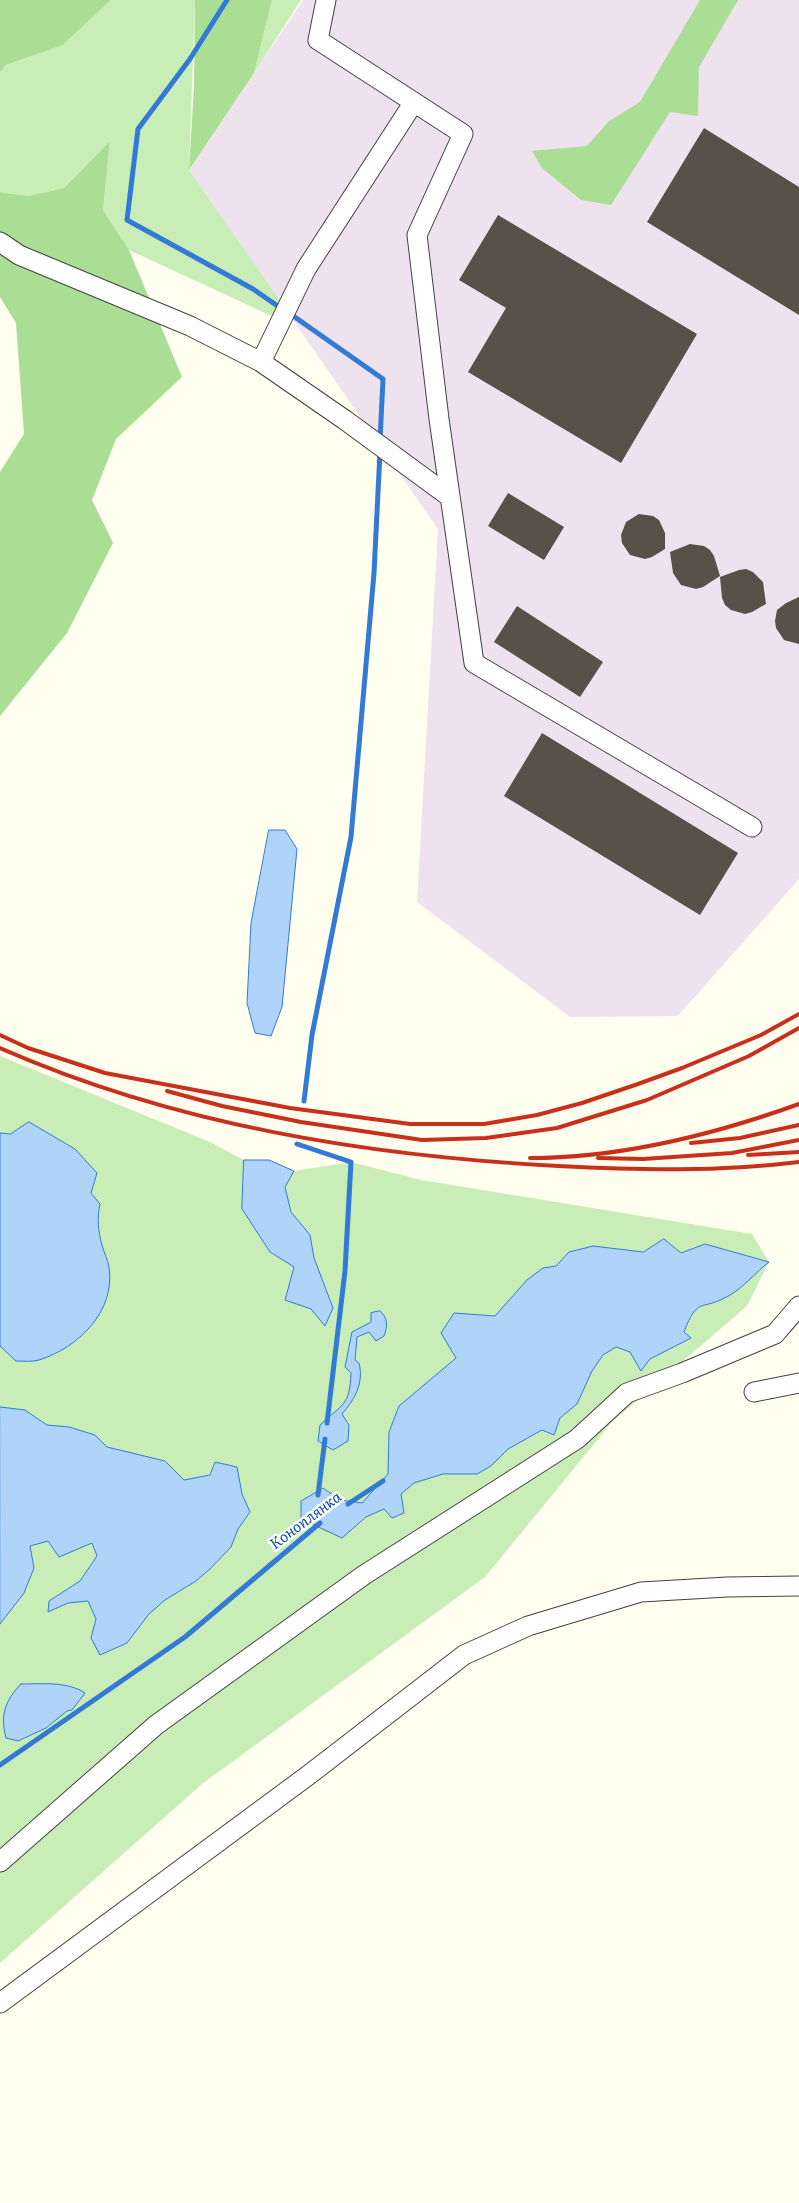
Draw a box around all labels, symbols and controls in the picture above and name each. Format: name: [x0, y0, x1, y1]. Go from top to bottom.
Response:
water label: Коноплянка: [267, 1488, 345, 1554]

